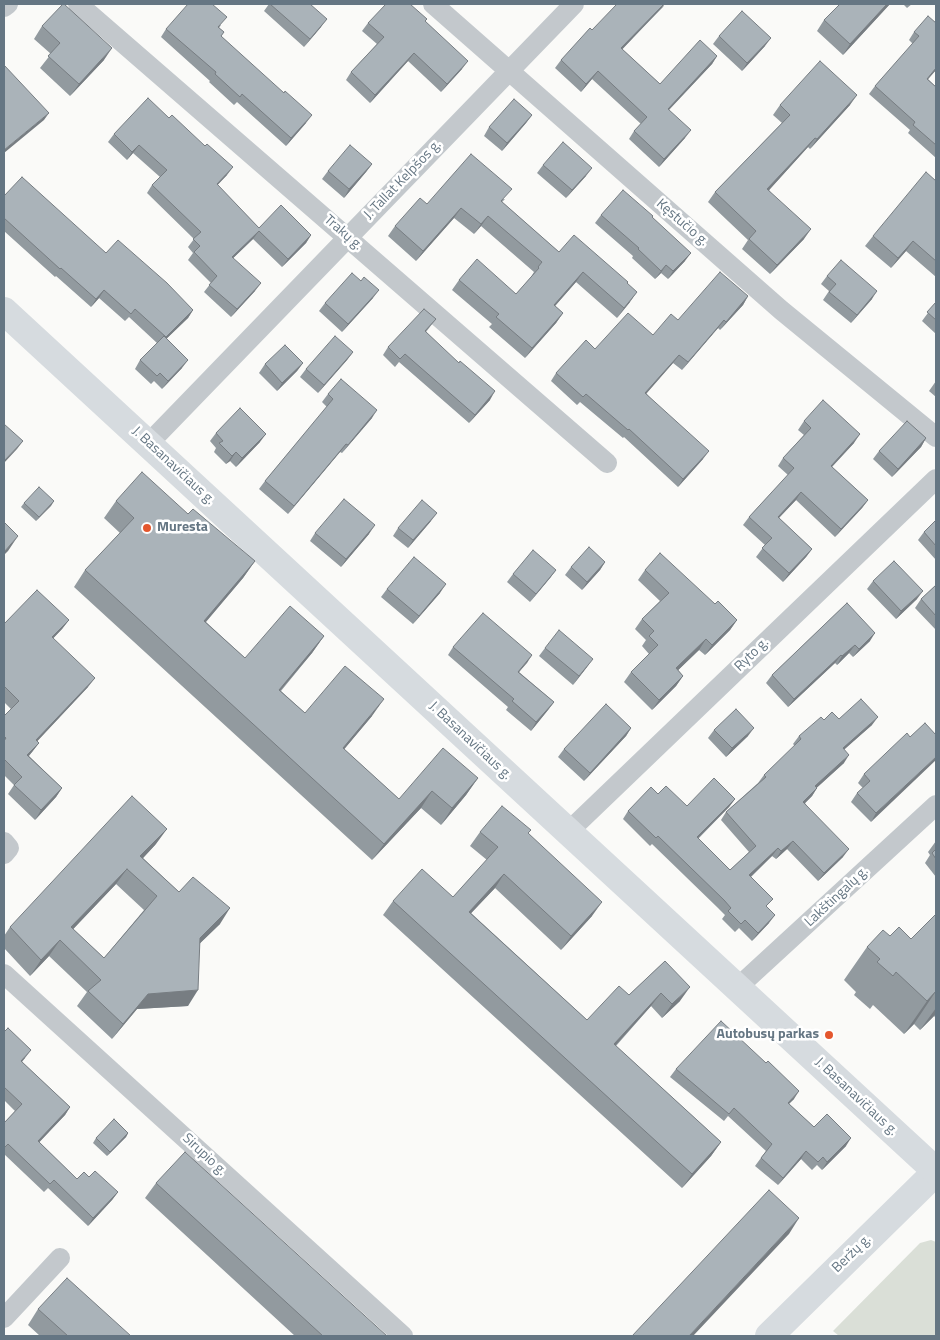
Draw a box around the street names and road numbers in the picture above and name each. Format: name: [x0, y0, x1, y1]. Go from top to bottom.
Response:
street label: J. Tallat Kelpšos g.: [361, 137, 445, 223]
street label: Kęstučio g.: [653, 196, 711, 250]
street label: Trakų g.: [320, 212, 366, 254]
street label: J. Basanavičiaus g.: [128, 423, 218, 509]
street label: Ryto g.: [731, 635, 773, 675]
street label: J. Basanavičiaus g.: [425, 698, 515, 784]
street label: Lakštingalų g.: [802, 863, 872, 931]
street label: J. Basanavičiaus g.: [811, 1054, 901, 1140]
street label: Sirupio g.: [178, 1130, 230, 1180]
street label: Beržų g.: [829, 1231, 875, 1277]

